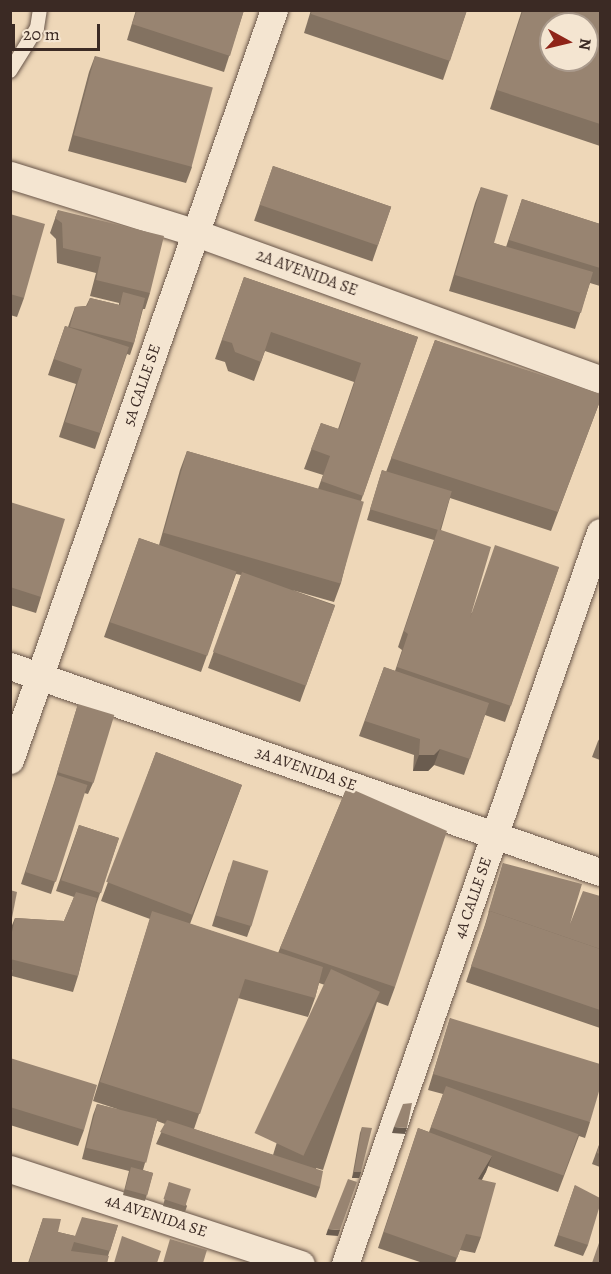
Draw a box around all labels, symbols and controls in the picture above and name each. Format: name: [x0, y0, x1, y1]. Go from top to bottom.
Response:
scale bar: [15, 12, 104, 50]
north arrow: [539, 12, 599, 72]
text: 20 m: [23, 22, 60, 46]
text: N: [573, 37, 597, 52]
street label: 2A AVENIDA SE: [254, 246, 360, 300]
street label: 5A CALLE SE: [119, 342, 165, 428]
street label: 3A AVENIDA SE: [253, 743, 359, 795]
street label: 4A CALLE SE: [450, 855, 496, 941]
street label: 4A AVENIDA SE: [102, 1190, 210, 1242]

